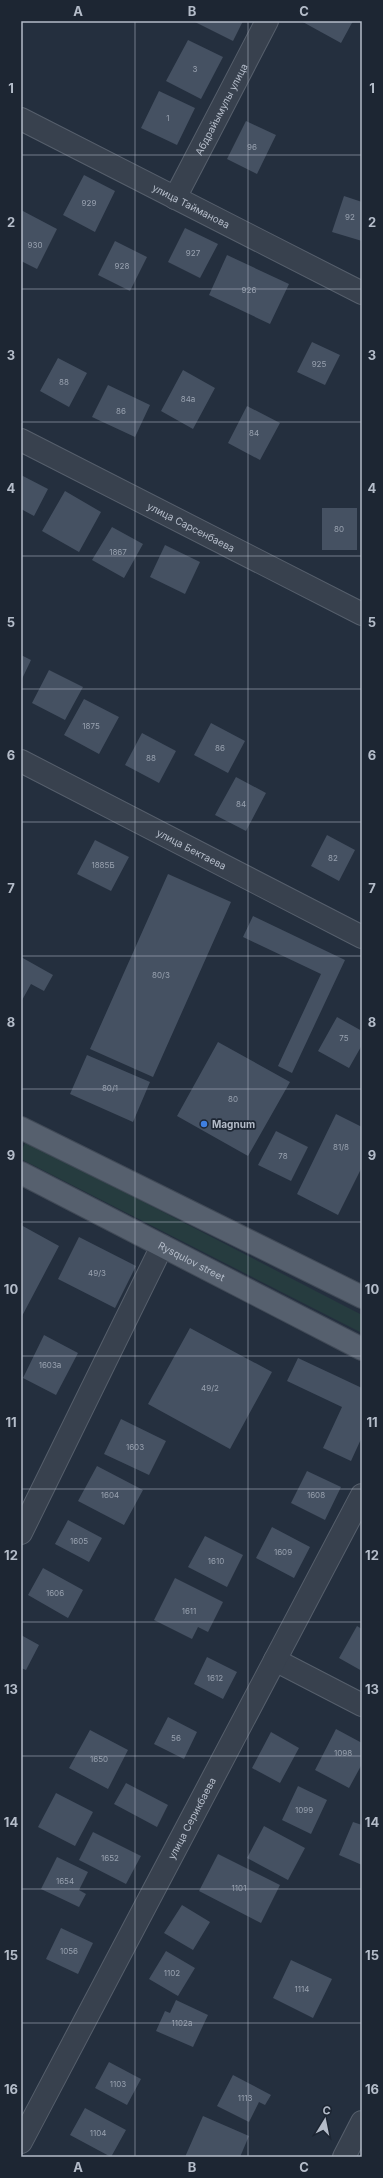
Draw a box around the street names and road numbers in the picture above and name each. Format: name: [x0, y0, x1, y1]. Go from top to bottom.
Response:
street label: Абдрайымулы улица: [192, 61, 250, 157]
street label: улица Тайманова: [151, 181, 232, 230]
street label: улица Сарсенбаева: [145, 500, 237, 554]
street label: улица Бектаева: [155, 826, 228, 872]
street label: Rysqulov street: [156, 1239, 228, 1284]
street label: улица Серикбаева: [165, 1775, 218, 1861]

